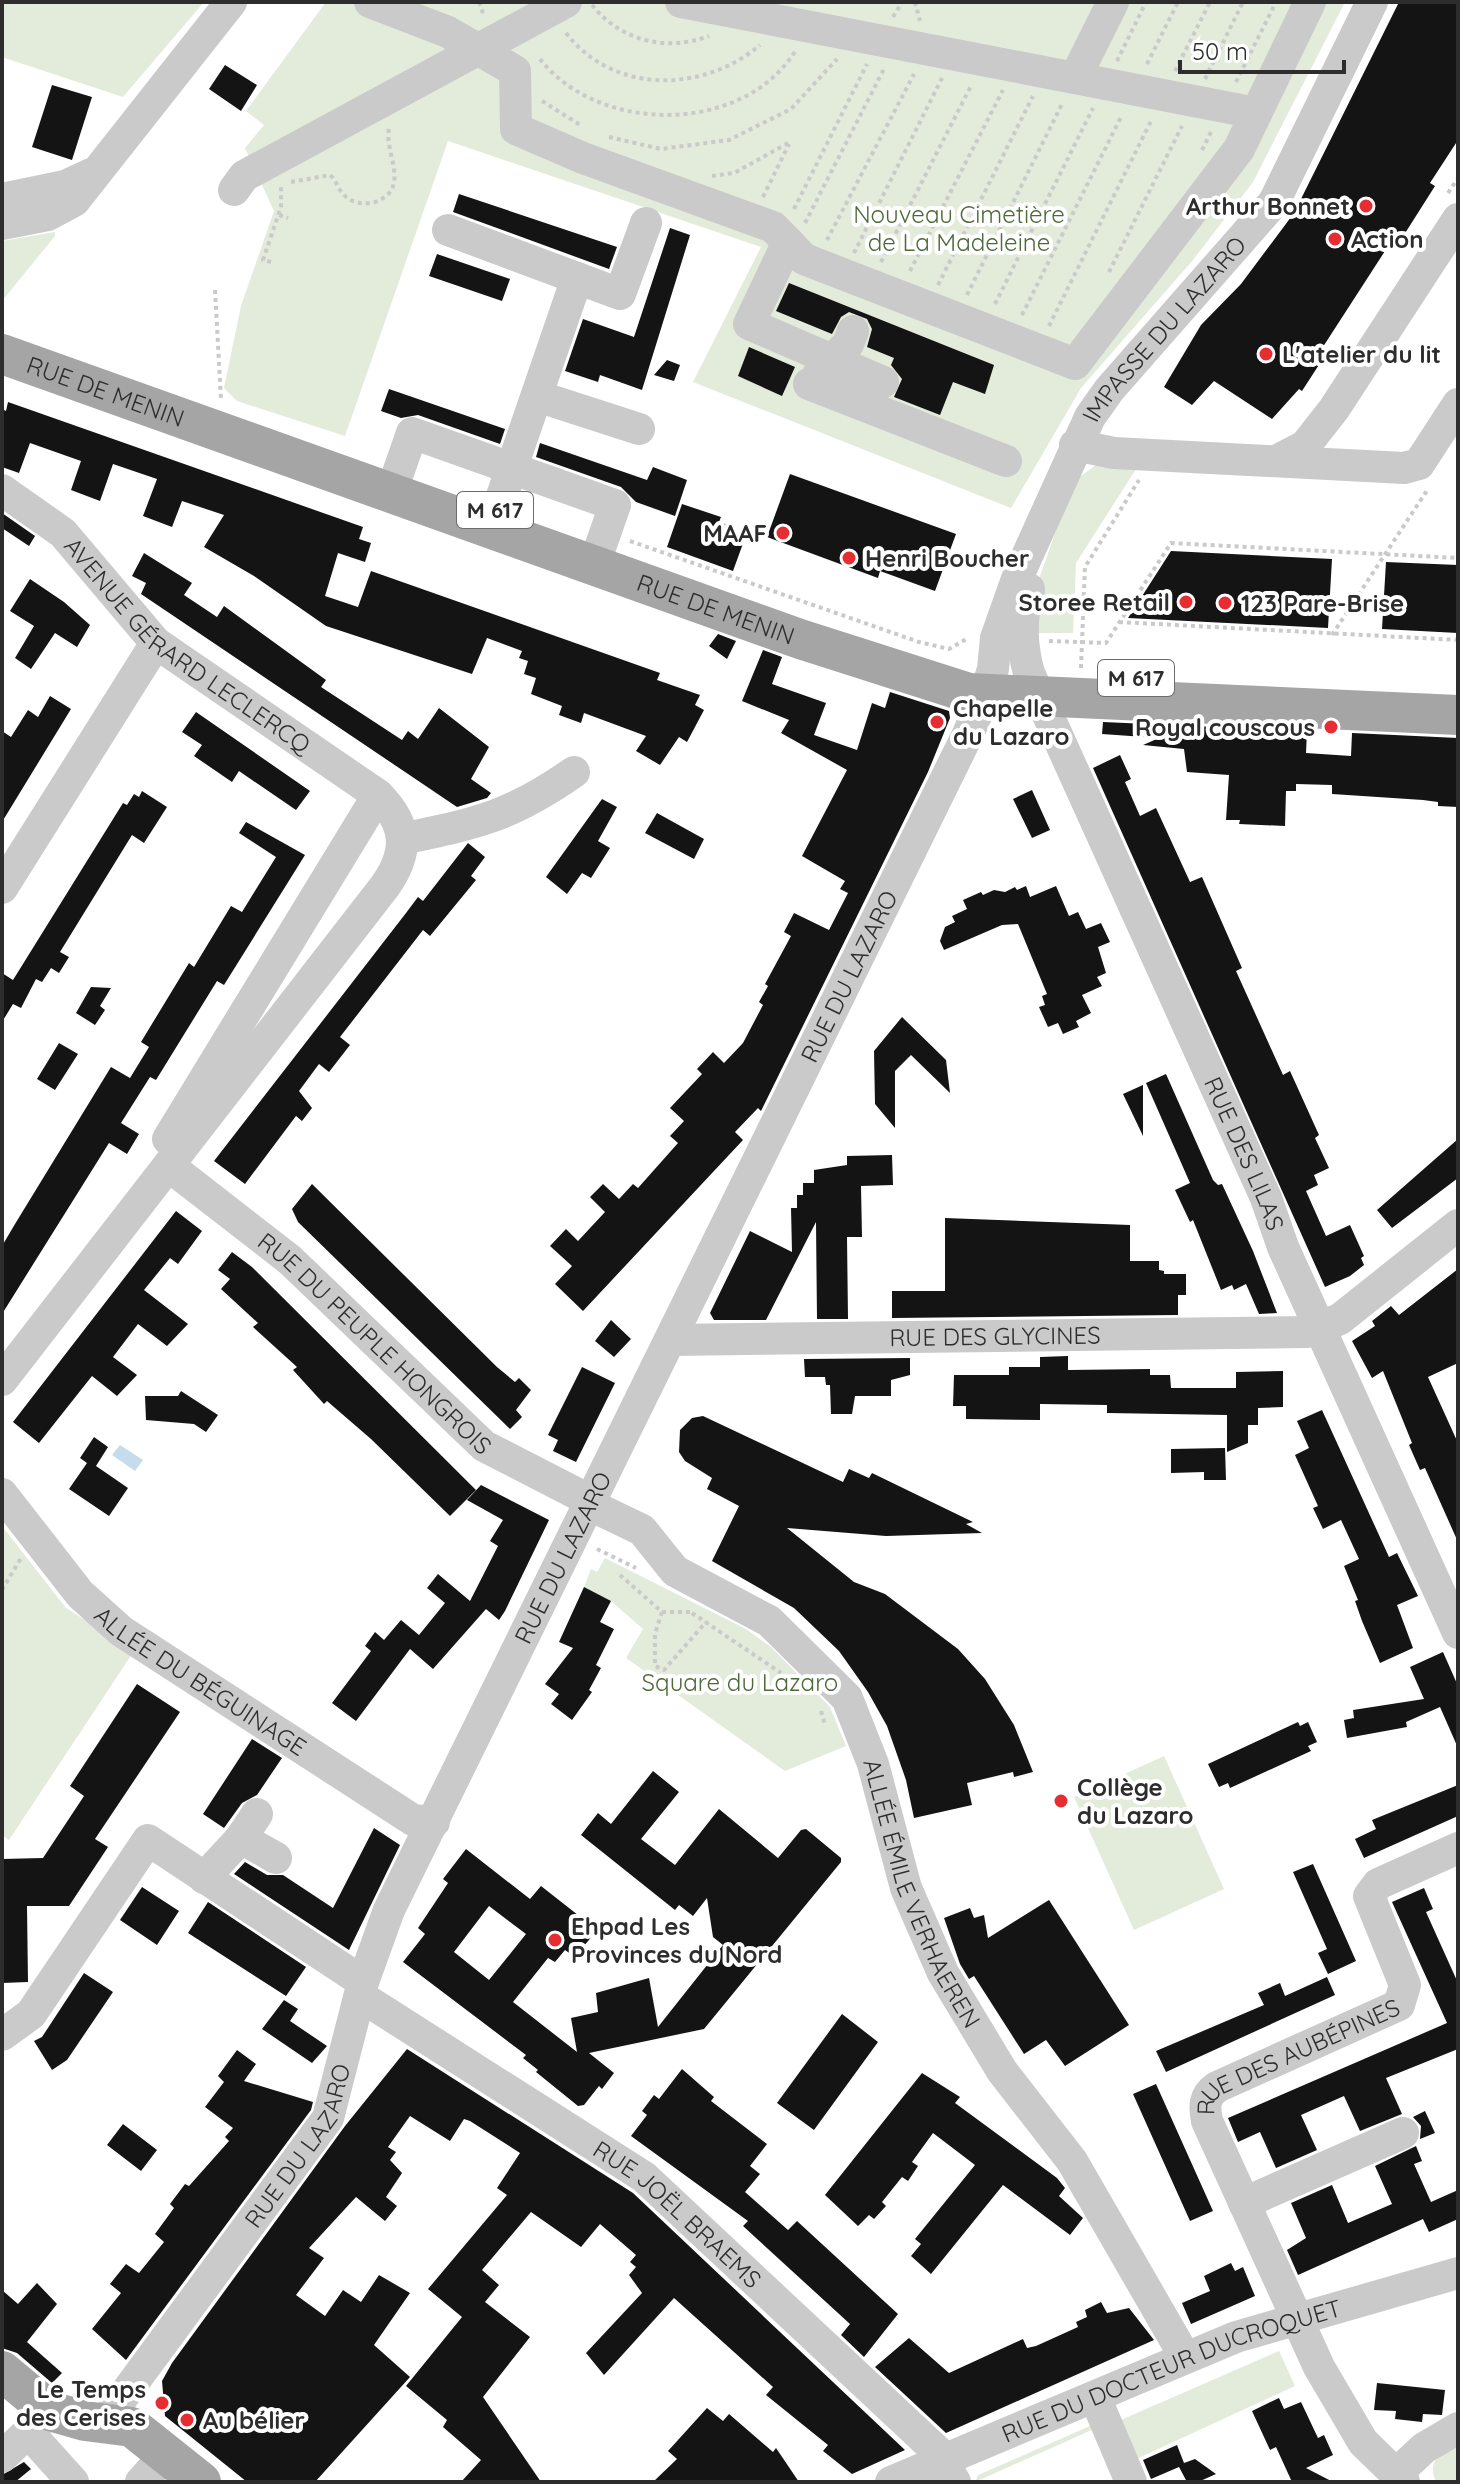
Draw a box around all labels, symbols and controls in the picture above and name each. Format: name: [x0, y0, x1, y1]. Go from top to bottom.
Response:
scale bar: [1180, 24, 1344, 74]
text: 50 m: [1192, 36, 1248, 66]
place label: Arthur Bonnet: [1186, 191, 1350, 221]
marker: Arthur Bonnet: [1357, 197, 1375, 215]
park label: Nouveau Cimetière de La Madeleine: [853, 199, 1065, 257]
place label: Action: [1351, 224, 1424, 254]
street label: IMPASSE DU LAZARO: [1075, 230, 1252, 426]
marker: Action: [1326, 230, 1344, 248]
place label: L'atelier du lit: [1282, 339, 1441, 369]
marker: L'atelier du lit: [1257, 345, 1275, 363]
street label: RUE DE MENIN: [23, 349, 188, 433]
road number: M 617: [457, 492, 533, 528]
place label: MAAF: [703, 518, 767, 548]
marker: MAAF: [774, 524, 792, 542]
street label: AVENUE GÉRARD LECLERCQ: [58, 531, 318, 760]
place label: Henri Boucher: [865, 543, 1029, 573]
marker: Henri Boucher: [840, 549, 858, 567]
street label: RUE DE MENIN: [633, 567, 799, 651]
place label: Storee Retail: [1019, 587, 1170, 617]
place label: 123 Pare-Brise: [1241, 588, 1404, 618]
marker: Storee Retail: [1177, 593, 1195, 611]
marker: 123 Pare-Brise: [1216, 594, 1234, 612]
road number: M 617: [1098, 660, 1174, 696]
place label: Chapelle du Lazaro: [953, 693, 1069, 751]
place label: Royal couscous: [1135, 712, 1315, 742]
marker: Chapelle du Lazaro: [928, 713, 946, 731]
marker: Royal couscous: [1322, 718, 1340, 736]
street label: RUE DU LAZARO: [794, 885, 904, 1067]
street label: RUE DES LILAS: [1198, 1072, 1291, 1234]
street label: RUE DU PEUPLE HONGROIS: [252, 1226, 498, 1460]
street label: RUE DES GLYCINES: [889, 1320, 1101, 1352]
street label: RUE DU LAZARO: [508, 1467, 617, 1648]
street label: ALLÉE DU BÉGUINAGE: [89, 1600, 312, 1762]
park label: Square du Lazaro: [642, 1667, 838, 1697]
street label: ALLÉE ÉMILE VERHAEREN: [857, 1756, 987, 2033]
place label: Collège du Lazaro: [1077, 1772, 1193, 1830]
marker: Collège du Lazaro: [1052, 1792, 1070, 1810]
place label: Ehpad Les Provinces du Nord: [571, 1911, 782, 1969]
marker: Ehpad Les Provinces du Nord: [546, 1931, 564, 1949]
street label: RUE DES AUBÉPINES: [1190, 1992, 1404, 2115]
street label: RUE DU LAZARO: [238, 2060, 356, 2233]
street label: RUE JOËL BRAEMS: [588, 2134, 768, 2294]
street label: RUE DU DOCTEUR DUCROQUET: [997, 2292, 1345, 2449]
place label: Le Temps des Cerises: [16, 2374, 146, 2432]
marker: Le Temps des Cerises: [153, 2394, 171, 2412]
place label: Au bélier: [203, 2405, 305, 2435]
marker: Au bélier: [178, 2411, 196, 2429]

